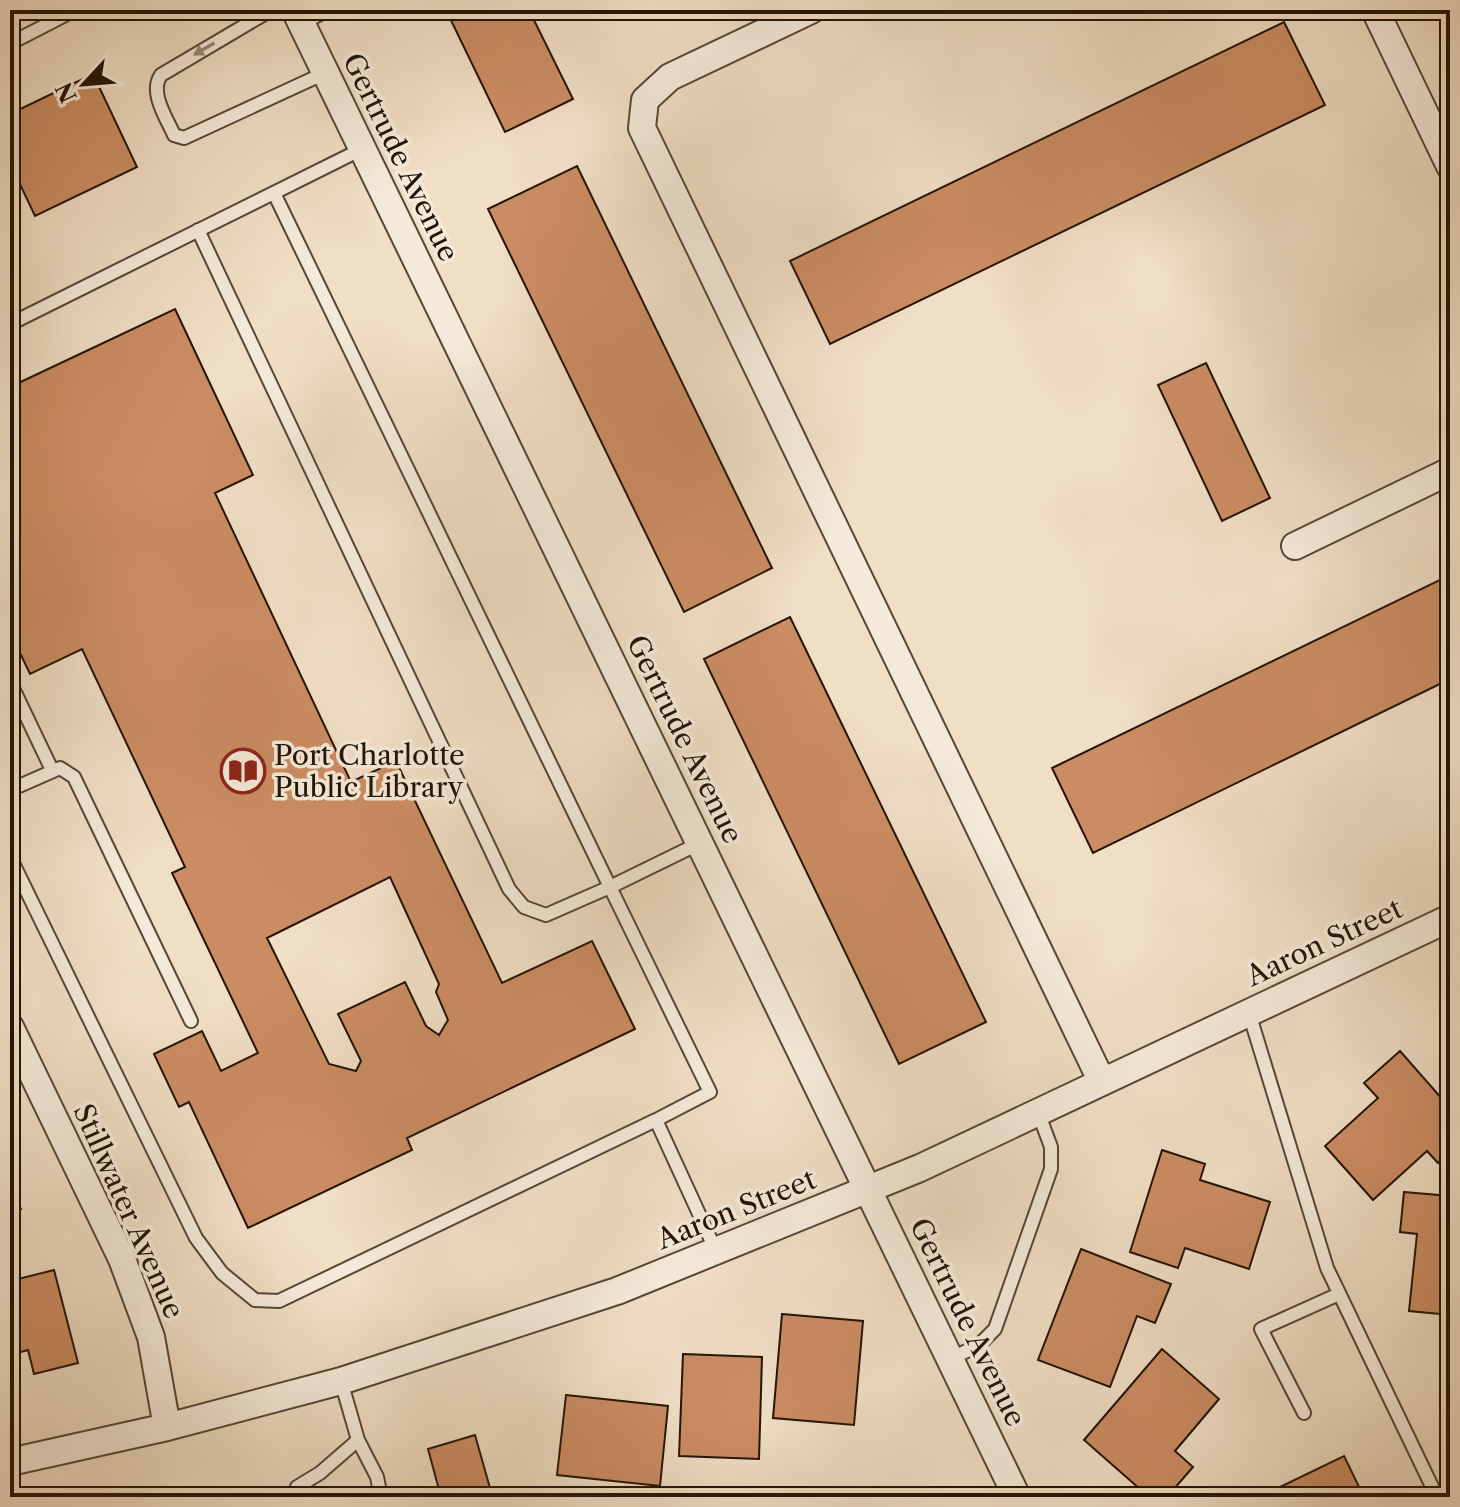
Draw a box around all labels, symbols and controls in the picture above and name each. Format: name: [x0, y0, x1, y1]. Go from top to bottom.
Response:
one-way arrow: [193, 42, 215, 56]
north arrow: [44, 44, 124, 124]
street label: Gertrude Avenue: [336, 47, 466, 267]
text: N: [50, 78, 83, 107]
street label: Gertrude Avenue: [620, 629, 750, 849]
place label: Port Charlotte Public Library: [274, 738, 465, 804]
library icon: Port Charlotte Public Library: [219, 747, 267, 795]
street label: Aaron Street: [1240, 891, 1408, 993]
street label: Stillwater Avenue: [66, 1098, 192, 1324]
street label: Aaron Street: [651, 1162, 821, 1257]
street label: Gertrude Avenue: [903, 1212, 1033, 1432]

